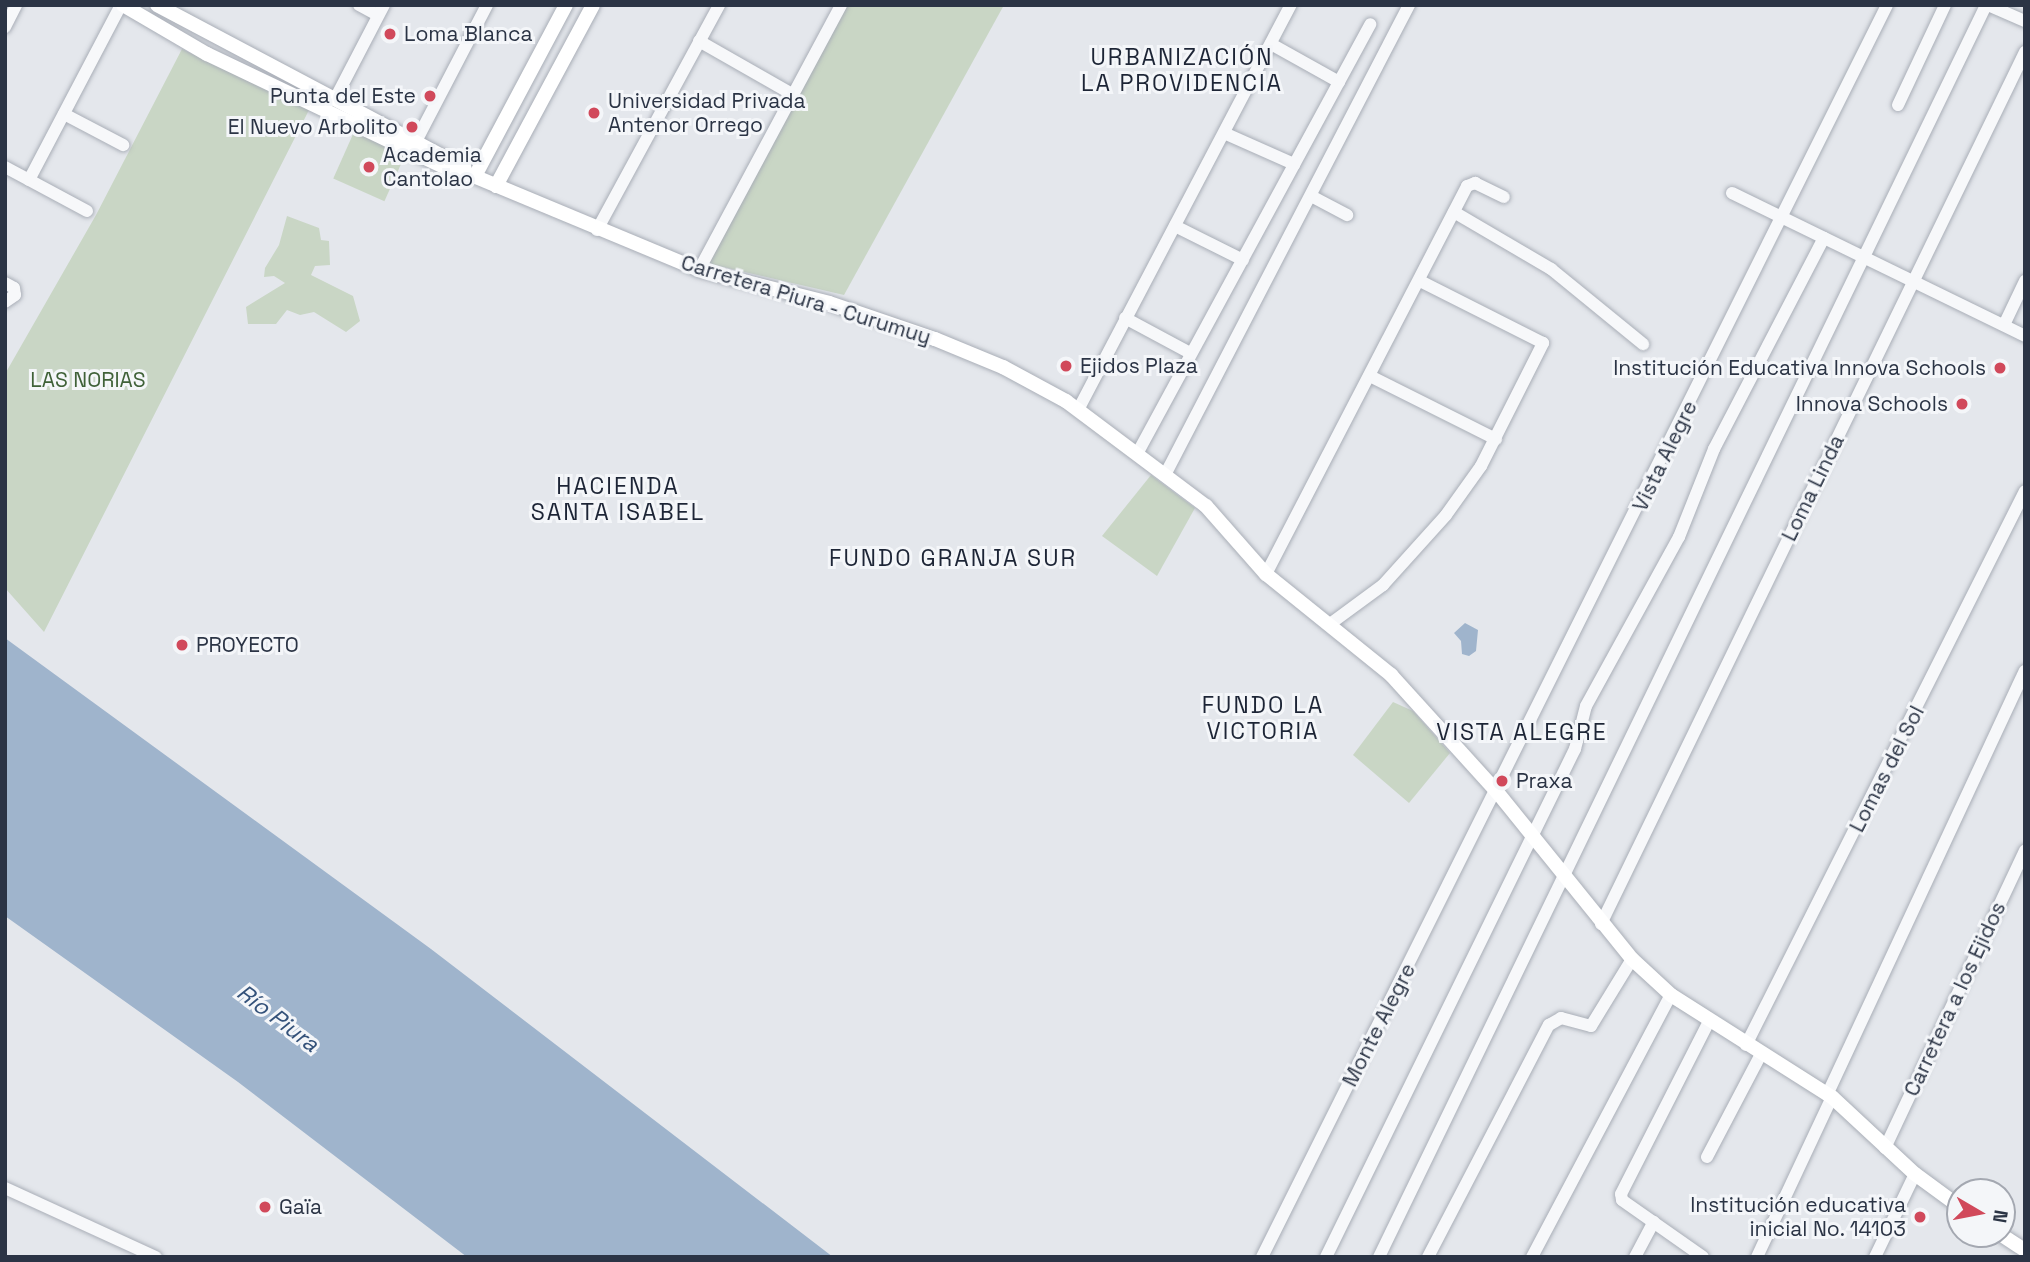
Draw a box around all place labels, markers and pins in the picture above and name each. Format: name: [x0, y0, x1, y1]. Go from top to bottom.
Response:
place label: Loma Blanca: [404, 21, 533, 47]
marker: Loma Blanca: [382, 26, 398, 42]
place label: Punta del Este: [270, 83, 416, 109]
marker: Punta del Este: [422, 88, 438, 104]
place label: Universidad Privada Antenor Orrego: [608, 88, 806, 138]
marker: Universidad Privada Antenor Orrego: [586, 105, 602, 121]
place label: El Nuevo Arbolito: [227, 114, 398, 140]
marker: El Nuevo Arbolito: [404, 119, 420, 135]
place label: Academia Cantolao: [383, 142, 482, 192]
marker: Academia Cantolao: [361, 159, 377, 175]
place label: Ejidos Plaza: [1080, 353, 1198, 379]
place label: Institución Educativa Innova Schools: [1613, 355, 1986, 381]
marker: Ejidos Plaza: [1058, 358, 1074, 374]
marker: Institución Educativa Innova Schools: [1992, 360, 2008, 376]
place label: Innova Schools: [1796, 391, 1948, 417]
marker: Innova Schools: [1954, 396, 1970, 412]
place label: PROYECTO: [196, 632, 299, 658]
marker: PROYECTO: [174, 637, 190, 653]
place label: Praxa: [1516, 768, 1573, 794]
marker: Praxa: [1494, 773, 1510, 789]
place label: Institución educativa inicial No. 14103: [1690, 1192, 1906, 1242]
place label: Gaïa: [279, 1194, 322, 1220]
marker: Gaïa: [257, 1199, 273, 1215]
marker: Institución educativa inicial No. 14103: [1912, 1209, 1928, 1225]

